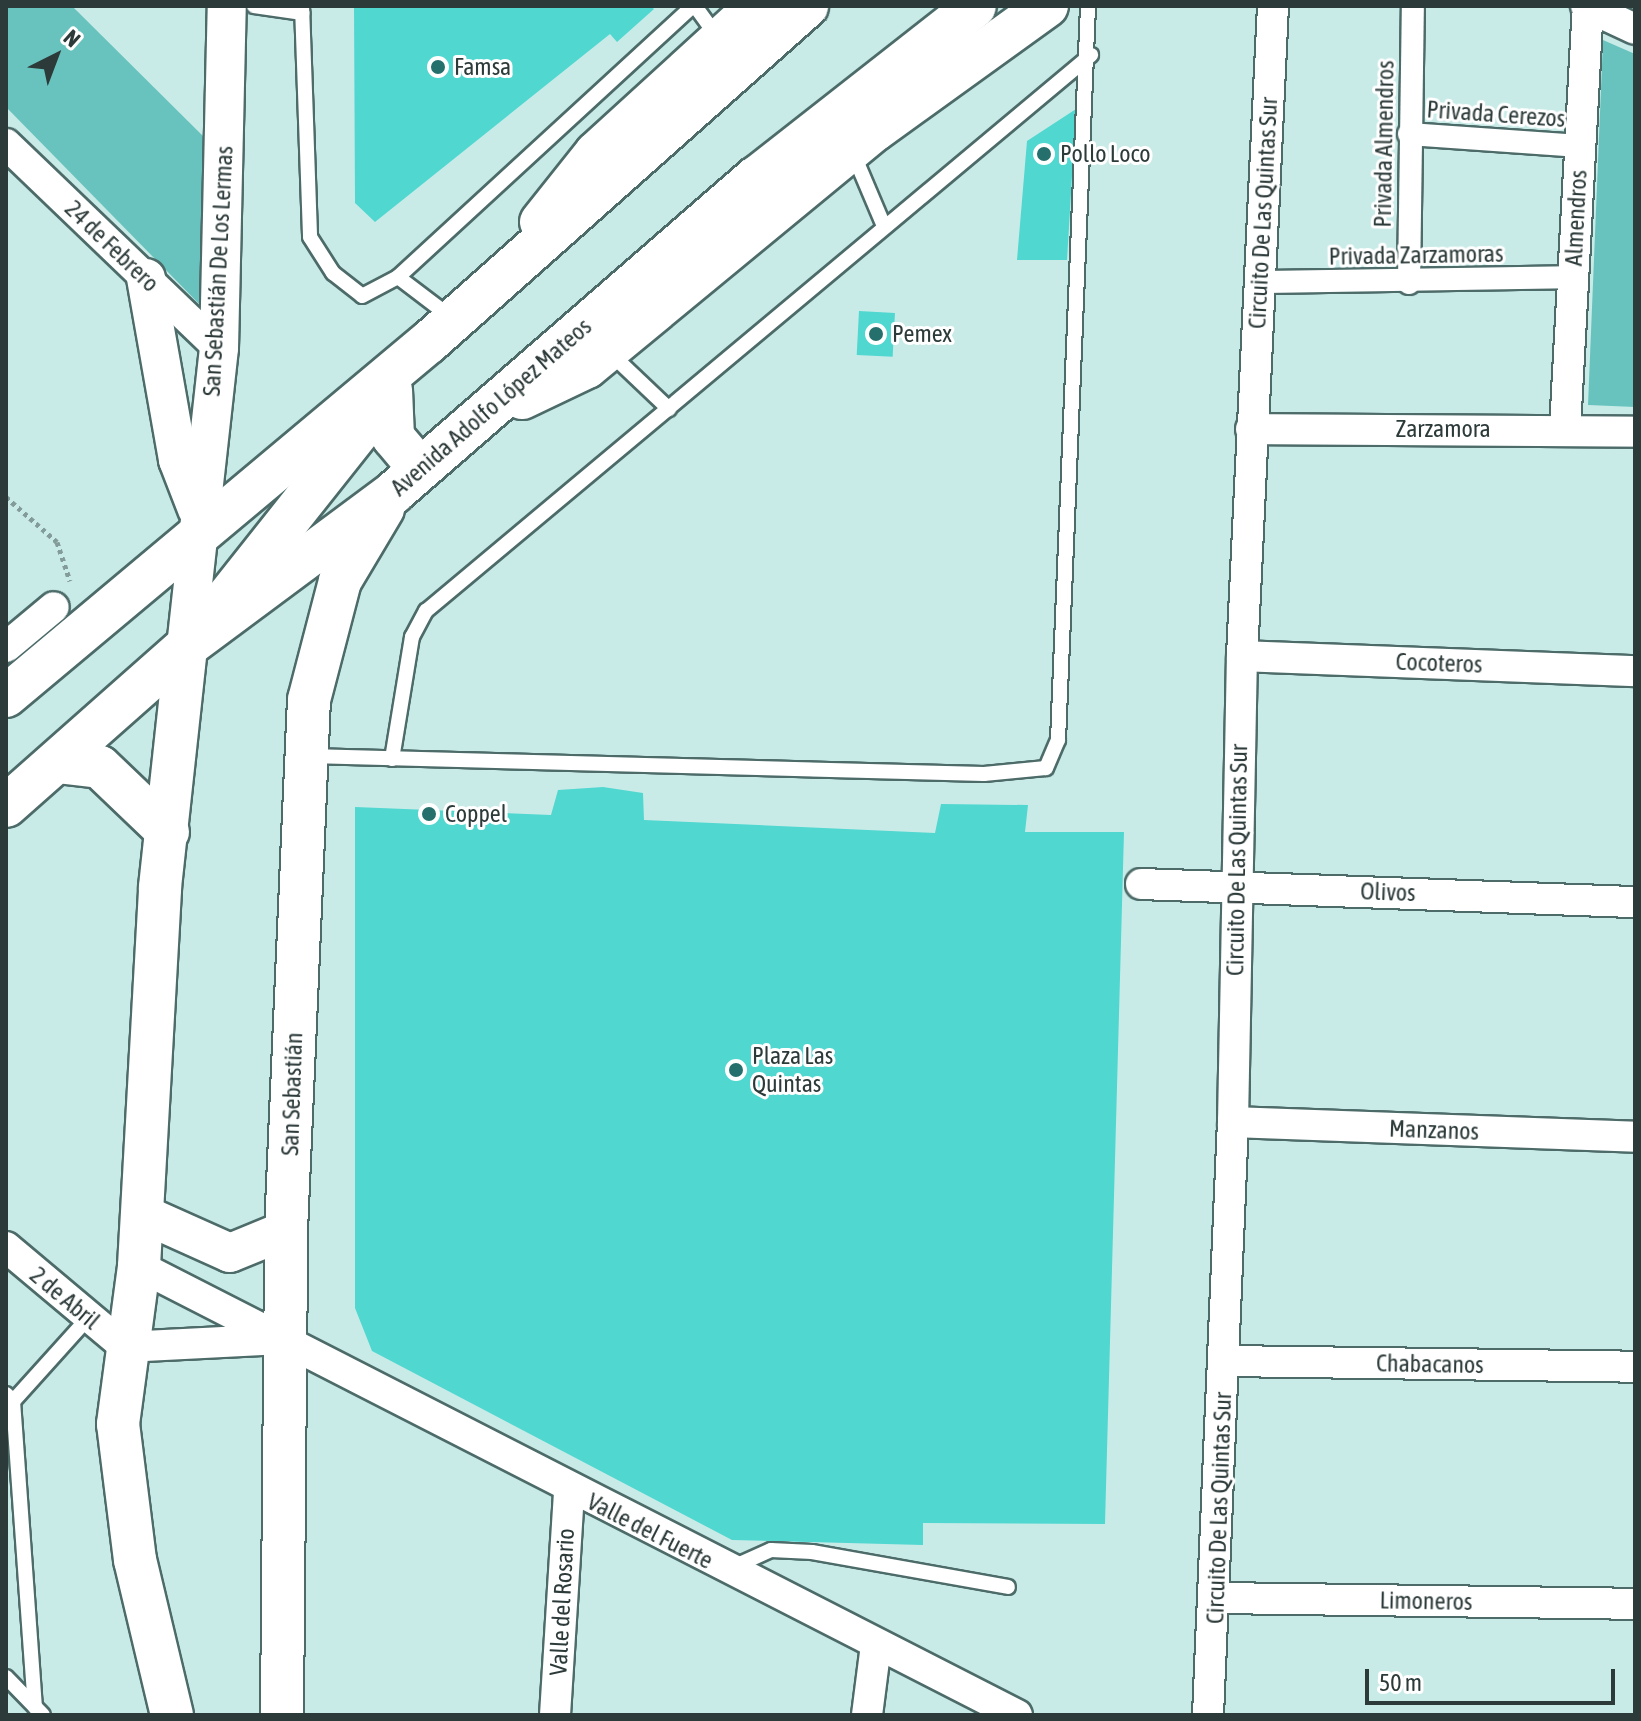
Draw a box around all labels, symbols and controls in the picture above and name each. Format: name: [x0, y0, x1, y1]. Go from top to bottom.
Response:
north arrow: [16, 16, 96, 96]
text: N: [59, 24, 86, 52]
place label: Famsa: [454, 53, 511, 81]
marker: Famsa: [429, 58, 447, 76]
street label: Privada Almendros: [1368, 60, 1400, 228]
street label: Privada Cerezos: [1426, 95, 1566, 133]
street label: Circuito De Las Quintas Sur: [1243, 96, 1283, 330]
place label: Pollo Loco: [1060, 140, 1151, 168]
street label: San Sebastián De Los Lermas: [197, 145, 239, 397]
marker: Pollo Loco: [1035, 145, 1053, 163]
street label: Almendros: [1559, 169, 1593, 267]
street label: 24 de Febrero: [59, 194, 165, 298]
street label: Privada Zarzamoras: [1328, 239, 1504, 271]
street label: Avenida Adolfo López Mateos: [385, 312, 597, 502]
place label: Pemex: [892, 320, 952, 348]
marker: Pemex: [867, 325, 885, 343]
street label: Zarzamora: [1395, 415, 1491, 443]
street label: Cocoteros: [1395, 647, 1483, 679]
street label: Circuito De Las Quintas Sur: [1221, 744, 1253, 976]
place label: Coppel: [445, 800, 507, 828]
marker: Coppel: [420, 805, 438, 823]
street label: Olivos: [1360, 877, 1416, 907]
street label: San Sebastián: [275, 1032, 309, 1156]
place label: Plaza Las Quintas: [752, 1042, 833, 1098]
marker: Plaza Las Quintas: [727, 1061, 745, 1079]
street label: Manzanos: [1388, 1114, 1480, 1146]
street label: 2 de Abril: [24, 1261, 106, 1335]
street label: Chabacanos: [1376, 1349, 1484, 1379]
street label: Circuito De Las Quintas Sur: [1201, 1392, 1237, 1624]
street label: Valle del Fuerte: [582, 1487, 718, 1575]
street label: Valle del Rosario: [544, 1528, 580, 1676]
street label: Limoneros: [1379, 1586, 1473, 1616]
scale bar: [1369, 1653, 1619, 1703]
text: 50 m: [1379, 1669, 1422, 1696]

